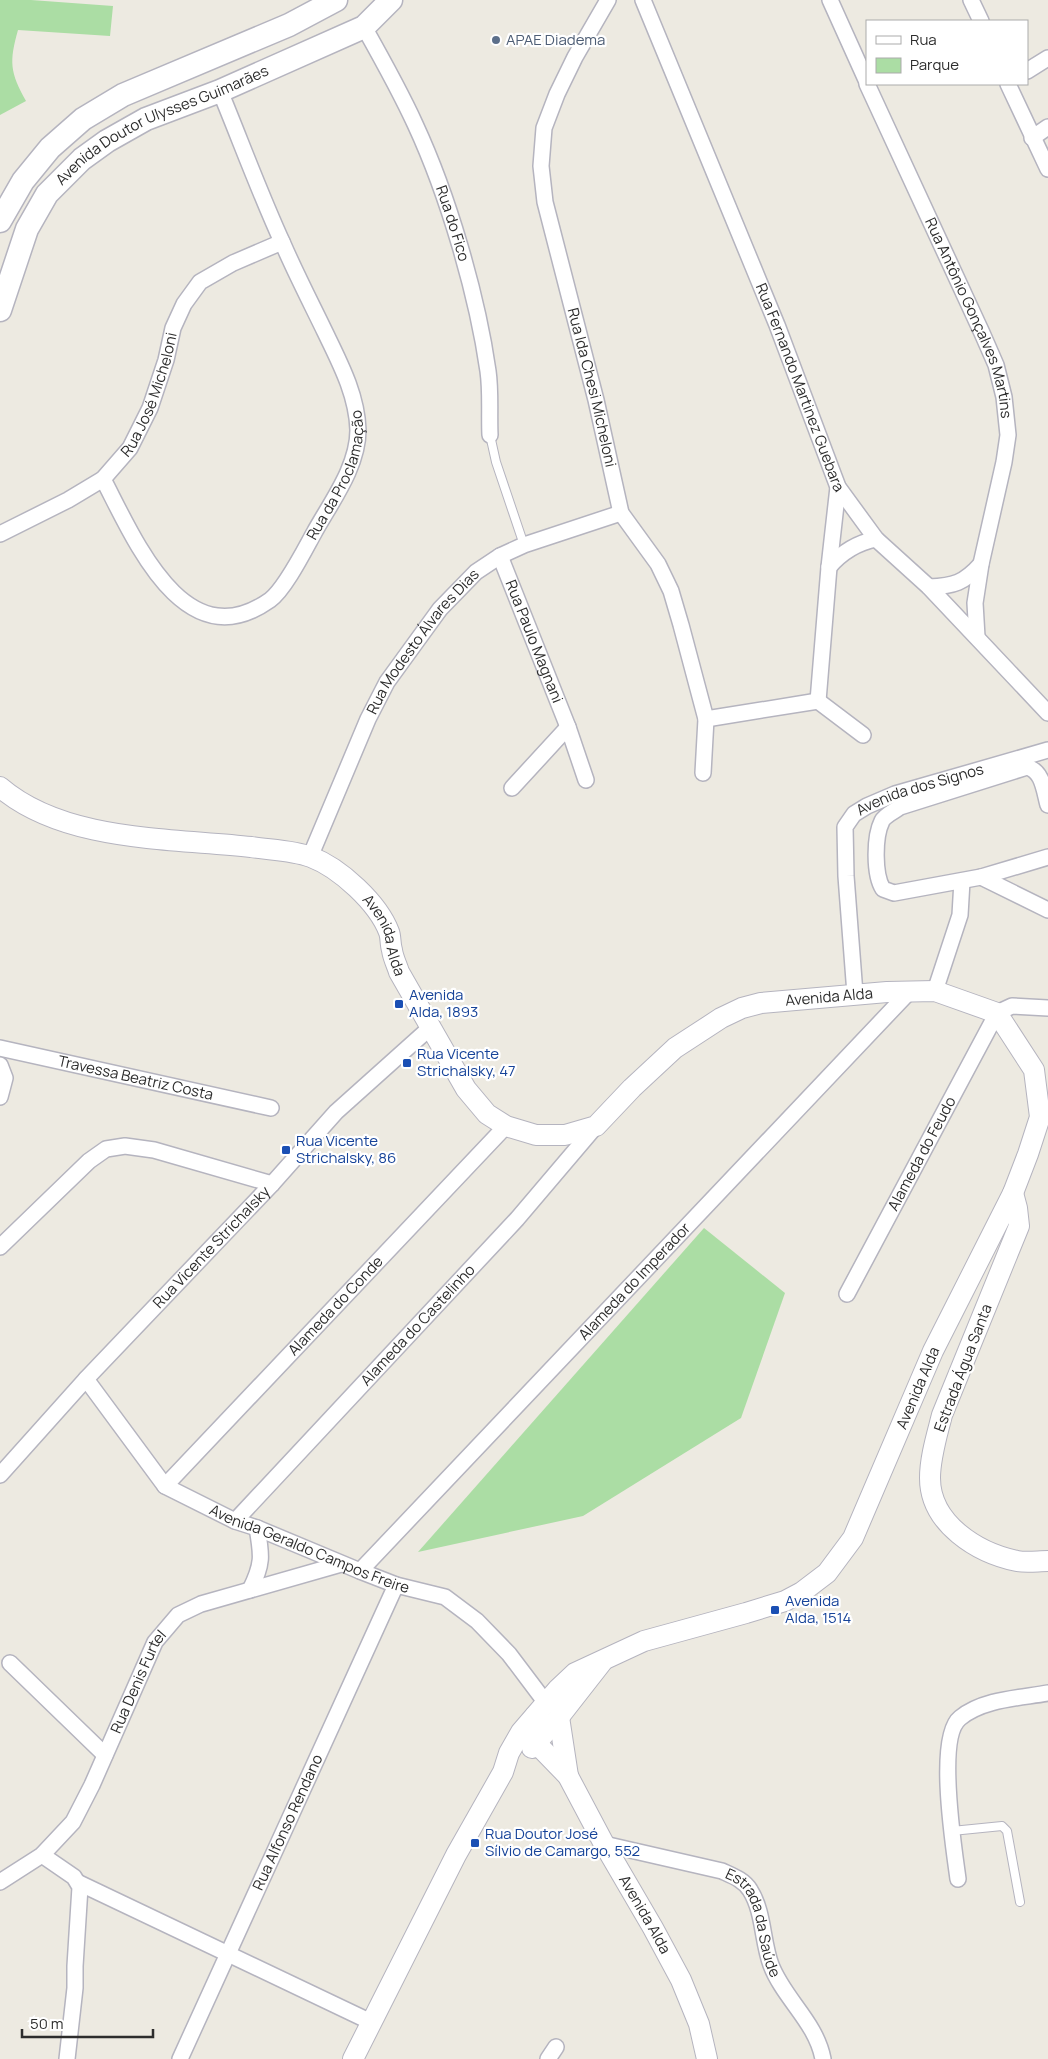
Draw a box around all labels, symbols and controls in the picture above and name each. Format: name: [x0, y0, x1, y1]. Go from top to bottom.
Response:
legend: [866, 20, 1028, 85]
place label: APAE Diadema: [506, 29, 605, 50]
text: Rua: [910, 29, 937, 50]
marker: APAE Diadema: [490, 34, 502, 46]
text: Parque: [910, 54, 959, 75]
street label: Avenida Doutor Ulysses Guimarães: [51, 60, 272, 190]
street label: Rua do Fico: [431, 182, 475, 264]
street label: Rua Antônio Gonçalves Martins: [920, 214, 1017, 419]
street label: Rua Fernando Martinez Guebara: [751, 280, 849, 496]
street label: Rua Ida Chesi Micheloni: [563, 305, 622, 469]
street label: Rua José Micheloni: [116, 330, 182, 461]
street label: Rua da Proclamação: [301, 409, 368, 543]
street label: Rua Modesto Álvares Dias: [361, 564, 484, 718]
street label: Rua Paulo Magnani: [501, 577, 568, 706]
street label: Avenida dos Signos: [852, 758, 986, 820]
street label: Avenida Alda: [358, 889, 411, 978]
street label: Avenida Alda: [784, 982, 874, 1011]
place label: Avenida Alda, 1893: [409, 984, 478, 1022]
marker: Avenida Alda, 1893: [393, 998, 405, 1010]
place label: Rua Vicente Strichalsky, 47: [417, 1043, 516, 1081]
street label: Travessa Beatriz Costa: [56, 1050, 215, 1105]
marker: Rua Vicente Strichalsky, 47: [401, 1057, 413, 1069]
street label: Alameda do Feudo: [882, 1093, 961, 1214]
place label: Rua Vicente Strichalsky, 86: [296, 1130, 396, 1168]
marker: Rua Vicente Strichalsky, 86: [280, 1144, 292, 1156]
street label: Rua Vicente Strichalsky: [148, 1181, 275, 1313]
street label: Alameda do Imperador: [573, 1217, 695, 1344]
street label: Alameda do Conde: [283, 1251, 388, 1360]
street label: Alameda do Castelinho: [356, 1259, 480, 1390]
street label: Estrada Água Santa: [928, 1301, 997, 1435]
street label: Avenida Alda: [891, 1343, 944, 1432]
street label: Avenida Geraldo Campos Freire: [206, 1499, 412, 1598]
place label: Avenida Alda, 1514: [785, 1590, 852, 1628]
marker: Avenida Alda, 1514: [769, 1604, 781, 1616]
street label: Rua Denis Furtel: [105, 1625, 171, 1737]
street label: Rua Alfonso Rendano: [247, 1751, 327, 1894]
place label: Rua Doutor José Sílvio de Camargo, 552: [485, 1823, 640, 1861]
marker: Rua Doutor José Sílvio de Camargo, 552: [469, 1837, 481, 1849]
street label: Estrada da Saúde: [722, 1863, 786, 1981]
street label: Avenida Alda: [614, 1871, 676, 1957]
scale bar: [22, 2006, 154, 2038]
text: 50 m: [30, 2013, 64, 2034]

